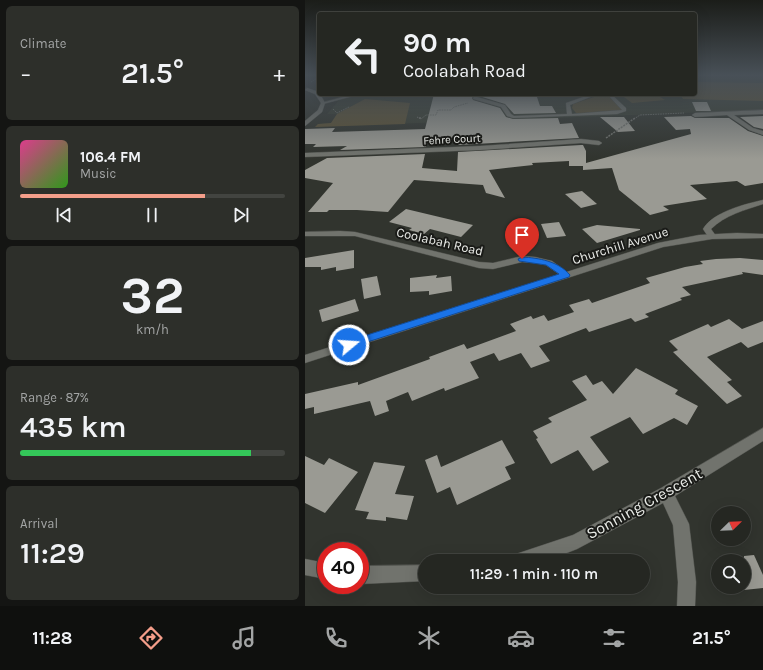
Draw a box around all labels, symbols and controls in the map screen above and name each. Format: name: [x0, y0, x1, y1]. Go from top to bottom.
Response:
text: 90 m: [403, 26, 471, 59]
icon: left: [337, 28, 389, 80]
text: Climate: [20, 36, 66, 51]
text: 21.5°: [121, 55, 184, 91]
text: Coolabah Road: [403, 60, 526, 82]
text: −: [20, 61, 32, 87]
text: +: [273, 61, 285, 87]
street label: Fehre Court: [423, 132, 481, 147]
text: 106.4 FM: [80, 148, 141, 166]
text: Music: [80, 166, 116, 181]
icon: previous: [53, 204, 75, 226]
icon: pause: [141, 204, 163, 226]
icon: next: [230, 204, 252, 226]
pin: [505, 218, 539, 259]
street label: Coolabah Road: [395, 224, 485, 259]
icon: arrive: [511, 224, 533, 246]
street label: Churchill Avenue: [570, 224, 670, 267]
text: 32: [121, 265, 184, 326]
text: km/h: [136, 322, 169, 337]
position arrow: [328, 324, 370, 366]
text: Range · 87%: [20, 390, 89, 405]
text: 435 km: [20, 409, 127, 445]
street label: Sonning Crescent: [583, 464, 705, 543]
north arrow: [711, 506, 751, 546]
map controls: [711, 506, 751, 594]
text: Arrival: [20, 516, 58, 531]
text: 11:29: [20, 535, 85, 571]
speed limit sign: 40: [317, 542, 369, 594]
button: search: [711, 554, 751, 594]
text: 11:29 · 1 min · 110 m: [470, 565, 598, 583]
icon: directions: [137, 624, 165, 652]
icon: music: [230, 624, 258, 652]
icon: phone: [322, 624, 350, 652]
icon: climate: [415, 624, 443, 652]
icon: car: [507, 624, 535, 652]
icon: filters: [600, 624, 628, 652]
text: 11:28: [32, 627, 72, 649]
text: 21.5°: [692, 627, 731, 649]

